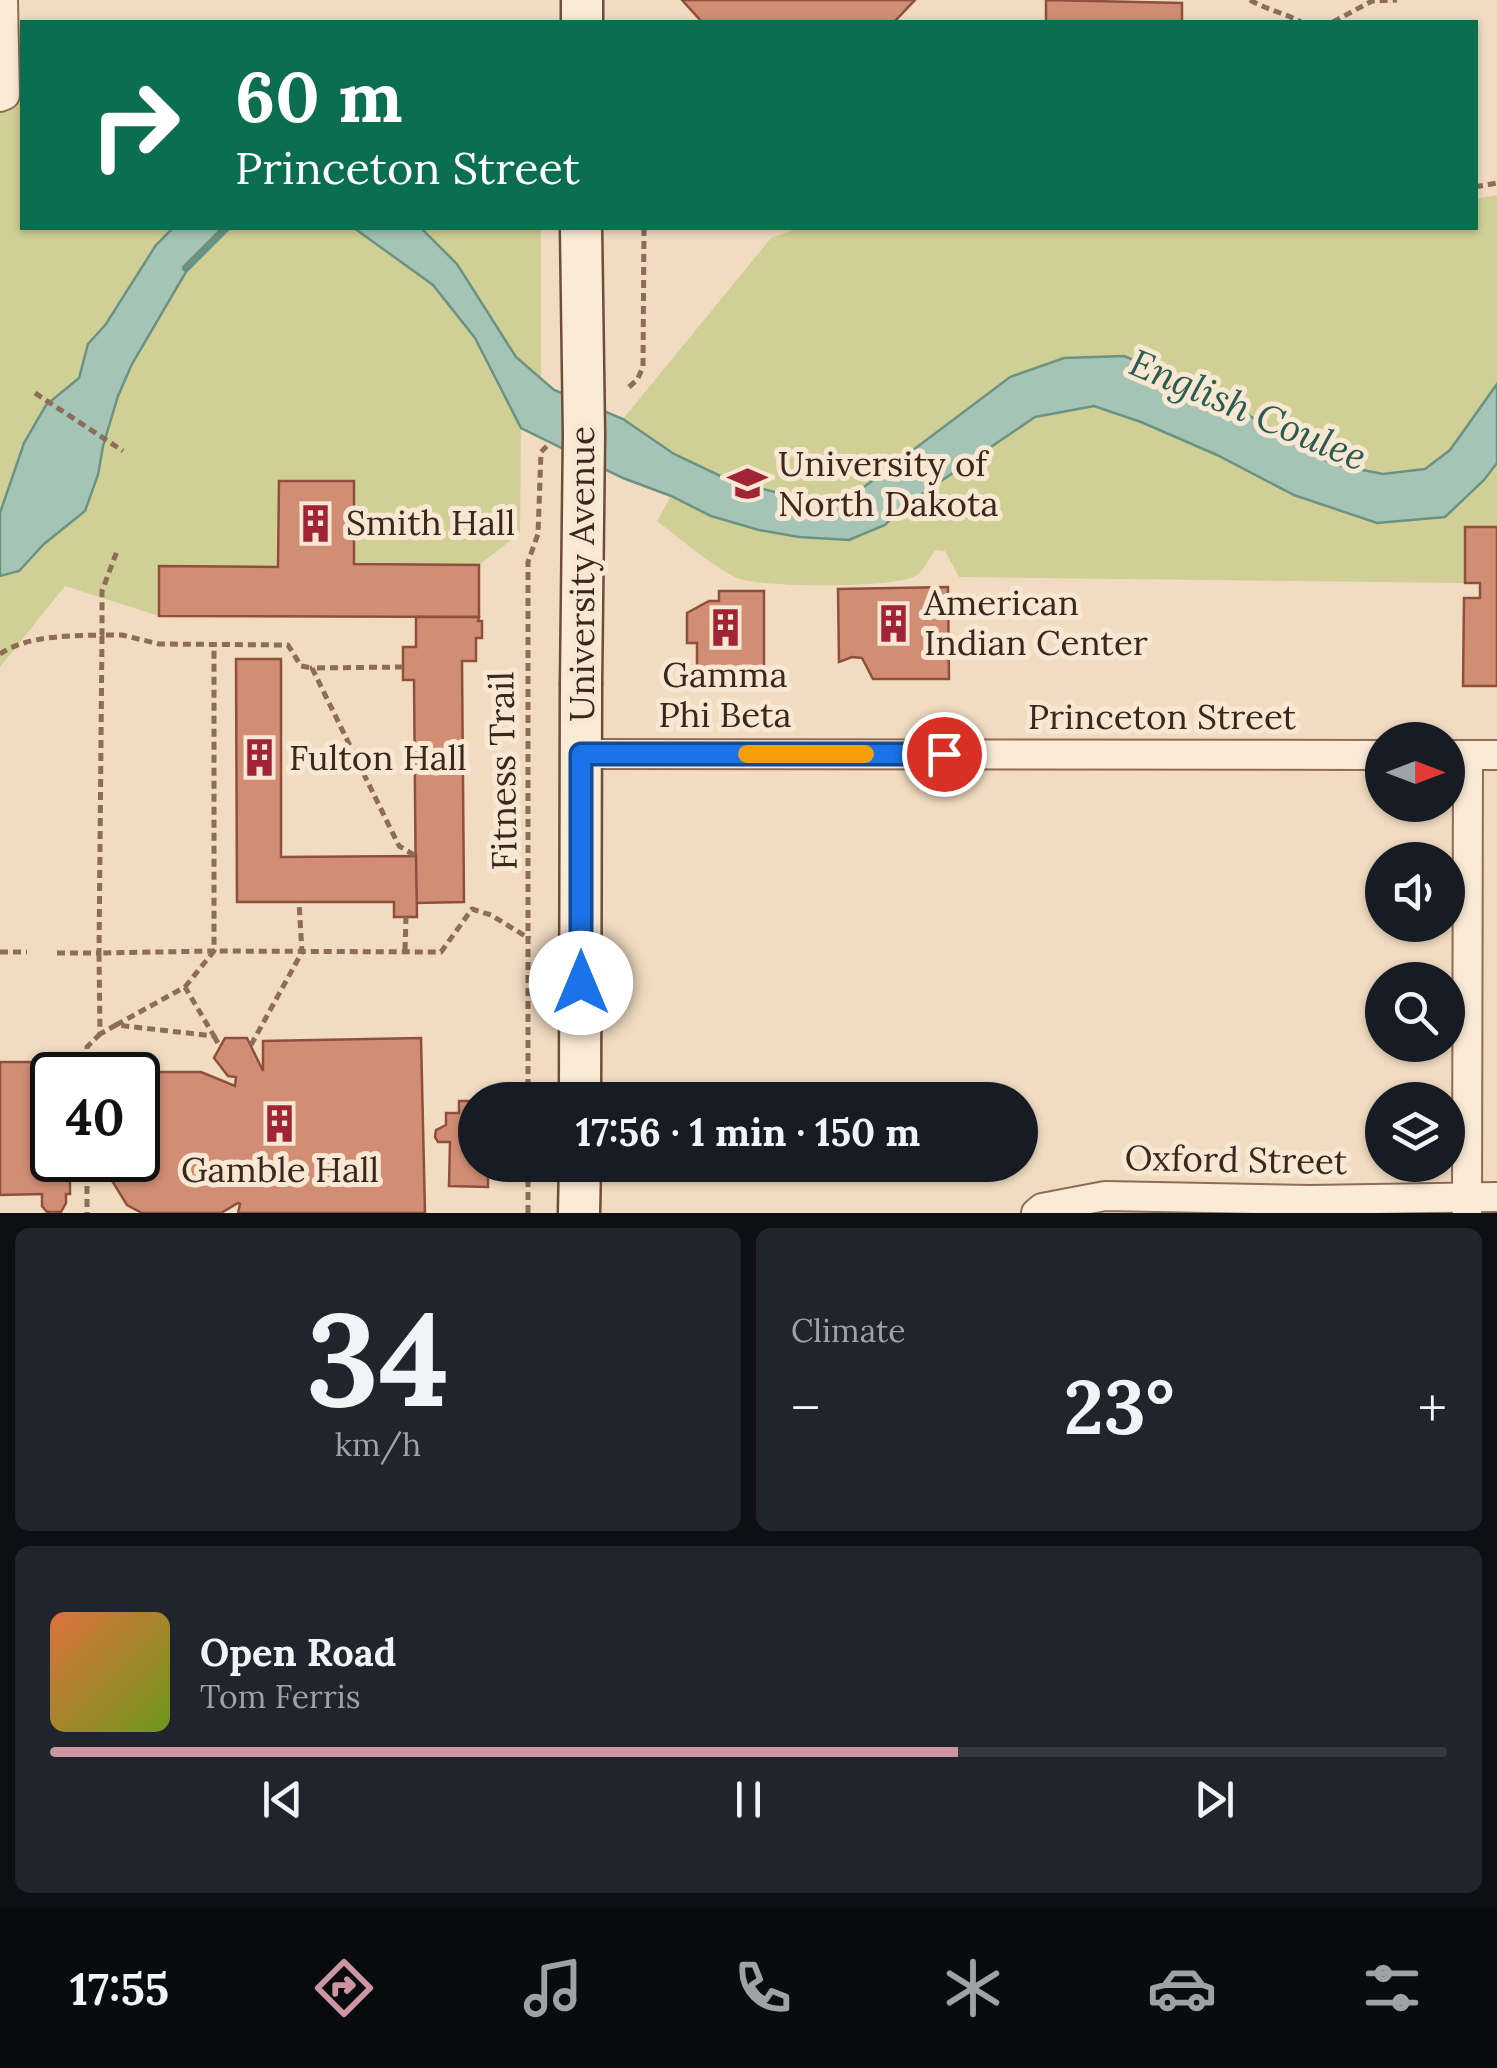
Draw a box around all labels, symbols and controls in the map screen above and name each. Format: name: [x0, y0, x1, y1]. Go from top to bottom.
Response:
text: 60 m: [235, 52, 403, 141]
icon: right: [70, 60, 200, 190]
text: Princeton Street: [235, 139, 580, 196]
water label: English Coulee: [1122, 338, 1374, 481]
street label: University Avenue: [559, 426, 604, 722]
place label: University of North Dakota: [778, 441, 999, 526]
school or university icon: University of North Dakota: [727, 463, 769, 505]
place label: Smith Hall: [346, 500, 515, 545]
building icon: Smith Hall: [295, 502, 337, 544]
place label: American Indian Center: [923, 580, 1148, 665]
building icon: American Indian Center: [873, 602, 915, 644]
building icon: Gamma Phi Beta: [704, 607, 746, 649]
place label: Gamma Phi Beta: [658, 652, 792, 737]
street label: Fitness Trail: [478, 671, 527, 871]
street label: Princeton Street: [1028, 694, 1297, 739]
pin: [902, 712, 987, 797]
north arrow: [1365, 722, 1465, 822]
map controls: [1365, 722, 1465, 1182]
icon: arrive: [917, 727, 972, 782]
place label: Fulton Hall: [289, 735, 467, 780]
building icon: Fulton Hall: [238, 737, 280, 779]
button: sound: [1365, 842, 1465, 942]
position arrow: [529, 931, 633, 1035]
button: search: [1365, 962, 1465, 1062]
speed limit sign: 40: [30, 1052, 160, 1182]
button: layers: [1365, 1082, 1465, 1182]
building icon: Gamble Hall: [259, 1102, 301, 1144]
text: 17:56 · 1 min · 150 m: [576, 1108, 920, 1156]
street label: Oxford Street: [1124, 1135, 1348, 1184]
place label: Gamble Hall: [181, 1147, 379, 1192]
text: 34: [306, 1275, 450, 1442]
text: Climate: [791, 1310, 906, 1351]
text: 23°: [1064, 1359, 1174, 1455]
text: −: [791, 1373, 820, 1443]
text: +: [1418, 1373, 1447, 1443]
text: km/h: [335, 1424, 421, 1465]
text: Open Road: [200, 1628, 396, 1676]
text: Tom Ferris: [200, 1676, 361, 1717]
icon: previous: [255, 1772, 310, 1827]
icon: pause: [721, 1772, 776, 1827]
icon: next: [1187, 1772, 1242, 1827]
icon: directions: [309, 1953, 379, 2023]
icon: music: [518, 1953, 588, 2023]
icon: phone: [728, 1953, 798, 2023]
icon: climate: [938, 1953, 1008, 2023]
icon: car: [1147, 1953, 1217, 2023]
icon: filters: [1357, 1953, 1427, 2023]
text: 17:55: [70, 1960, 169, 2017]

